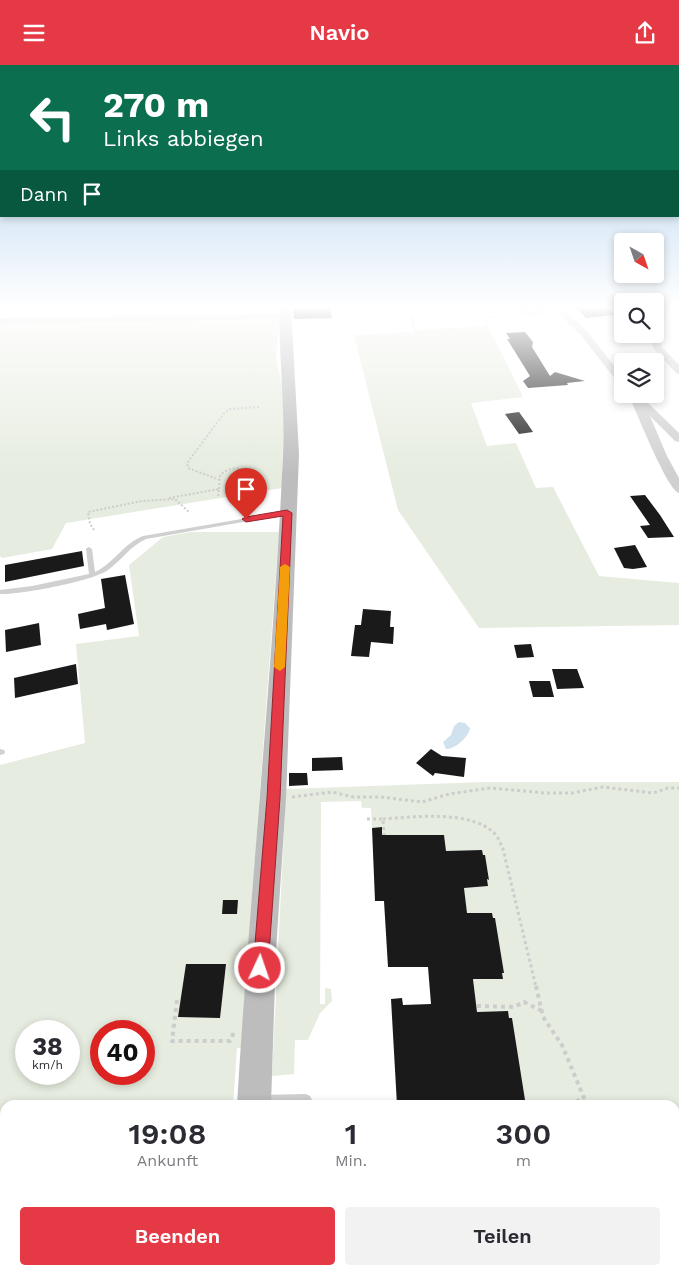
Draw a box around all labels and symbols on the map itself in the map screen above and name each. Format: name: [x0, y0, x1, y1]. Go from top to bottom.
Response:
north arrow: [614, 233, 664, 283]
pin: [225, 468, 267, 519]
position arrow: [233, 941, 285, 993]
speed limit sign: 40: [90, 1020, 155, 1085]

